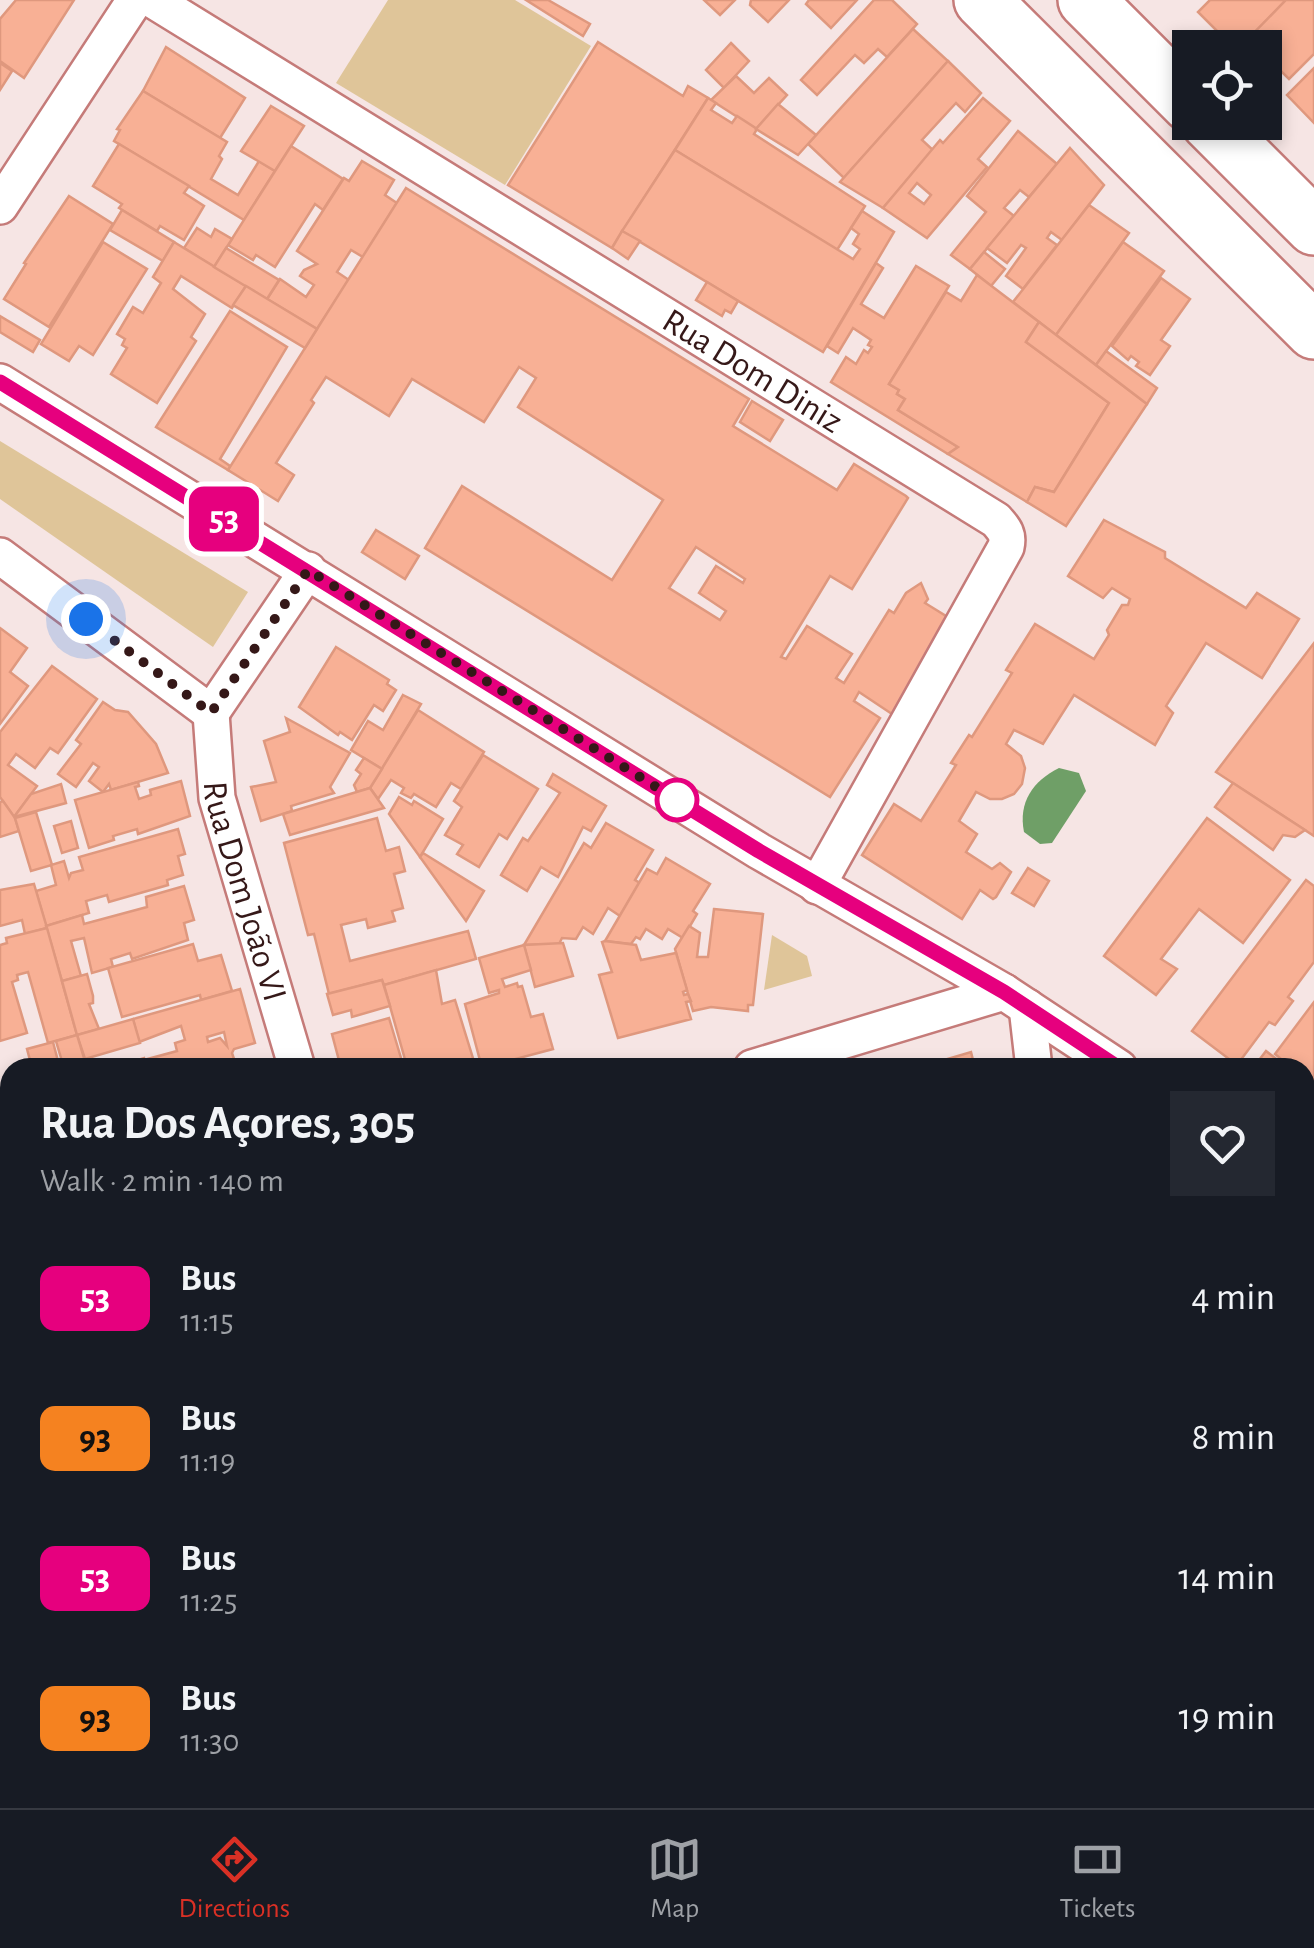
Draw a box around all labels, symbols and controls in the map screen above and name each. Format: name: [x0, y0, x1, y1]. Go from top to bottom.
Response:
map controls: [1172, 30, 1282, 140]
button: locate: [1172, 30, 1282, 140]
street label: Rua Dom Diniz: [656, 303, 848, 440]
line badge: 53: [179, 486, 269, 552]
text: 53: [209, 502, 239, 537]
your location: [61, 594, 111, 644]
unlabelled marker: [656, 779, 698, 821]
street label: Rua Dom João VI: [197, 780, 292, 1005]
button: heart: [1170, 1091, 1275, 1196]
text: Rua Dos Açores, 305: [40, 1100, 415, 1148]
text: Walk · 2 min · 140 m: [40, 1165, 284, 1197]
text: Bus: [180, 1260, 236, 1298]
text: 4 min: [1191, 1279, 1275, 1317]
text: 53: [80, 1281, 110, 1316]
text: 11:15: [180, 1305, 234, 1337]
text: Bus: [180, 1400, 236, 1438]
text: 8 min: [1192, 1419, 1275, 1457]
text: 93: [79, 1421, 111, 1456]
text: 11:19: [180, 1445, 235, 1477]
text: Bus: [180, 1540, 236, 1578]
text: 14 min: [1178, 1559, 1275, 1597]
text: 53: [80, 1561, 110, 1596]
text: 11:25: [180, 1585, 237, 1617]
text: Bus: [180, 1680, 236, 1718]
text: 19 min: [1179, 1699, 1275, 1737]
text: 93: [79, 1701, 111, 1736]
text: 11:30: [180, 1725, 239, 1757]
tab: Directions: [179, 1832, 290, 1926]
tab: Map: [647, 1832, 702, 1926]
tab: Tickets: [1060, 1832, 1135, 1926]

